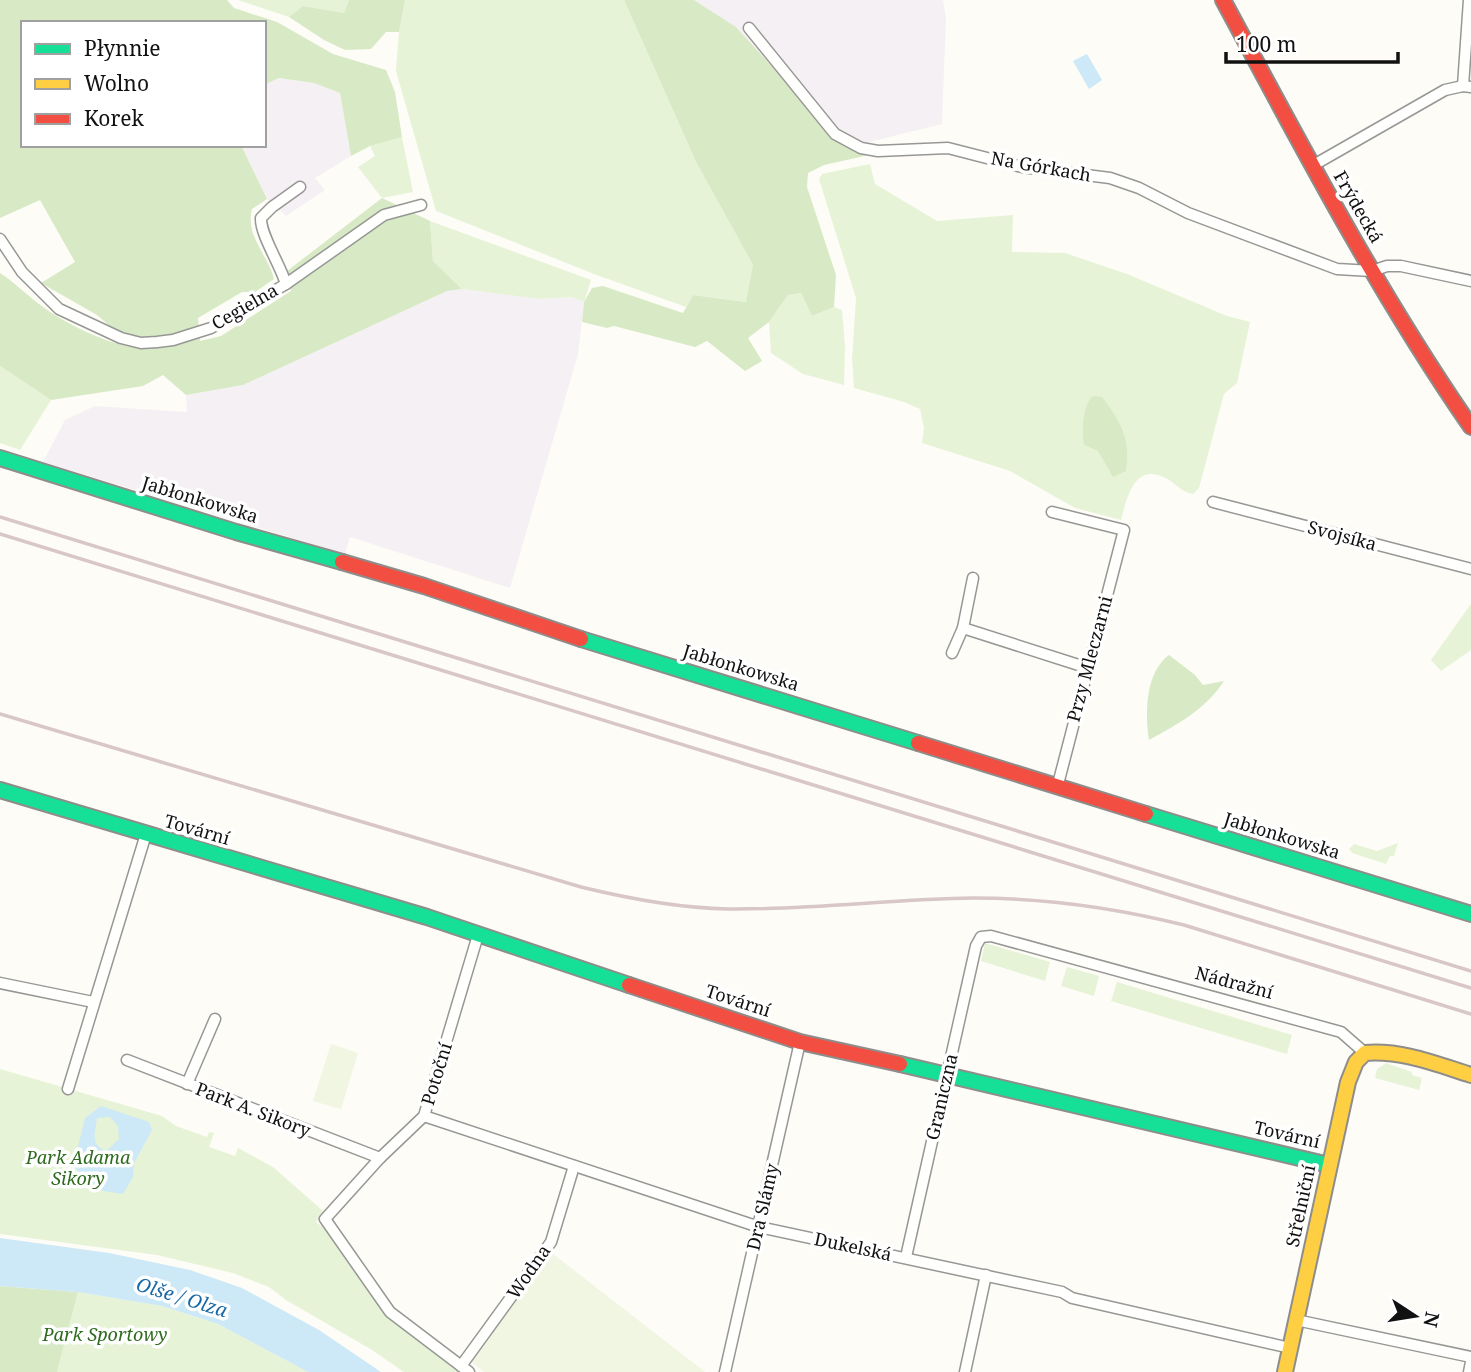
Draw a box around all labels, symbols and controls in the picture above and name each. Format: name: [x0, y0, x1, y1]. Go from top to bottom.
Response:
legend: [21, 21, 266, 147]
scale bar: [1226, 21, 1398, 65]
text: 100 m: [1236, 30, 1297, 58]
text: Płynnie: [84, 34, 160, 62]
text: Wolno: [84, 69, 149, 97]
text: Korek: [84, 104, 145, 132]
street label: Na Górkach: [989, 145, 1093, 187]
street label: Frýdecká: [1329, 166, 1389, 247]
street label: Cegielna: [207, 277, 282, 335]
street label: Jabłonkowska: [138, 470, 261, 528]
street label: Svojsíka: [1305, 514, 1379, 556]
street label: Przy Mleczarni: [1061, 593, 1117, 724]
street label: Jabłonkowska: [679, 638, 802, 696]
street label: Jabłonkowska: [1220, 806, 1343, 864]
street label: Tovární: [162, 808, 233, 850]
street label: Nádražní: [1193, 960, 1276, 1004]
street label: Tovární: [703, 978, 774, 1022]
street label: Potoční: [415, 1039, 457, 1108]
street label: Graniczna: [919, 1051, 963, 1142]
street label: Park A. Sikory: [192, 1076, 315, 1142]
street label: Tovární: [1252, 1115, 1323, 1153]
park label: Park Adama Sikory: [25, 1145, 131, 1190]
street label: Dra Slámy: [740, 1160, 784, 1253]
street label: Střelniční: [1280, 1162, 1320, 1249]
street label: Dukelská: [812, 1226, 894, 1266]
street label: Wodna: [501, 1240, 555, 1303]
water label: Olše / Olza: [133, 1271, 231, 1323]
north arrow: [1380, 1281, 1450, 1351]
text: N: [1417, 1310, 1446, 1330]
park label: Park Sportowy: [41, 1322, 168, 1346]

